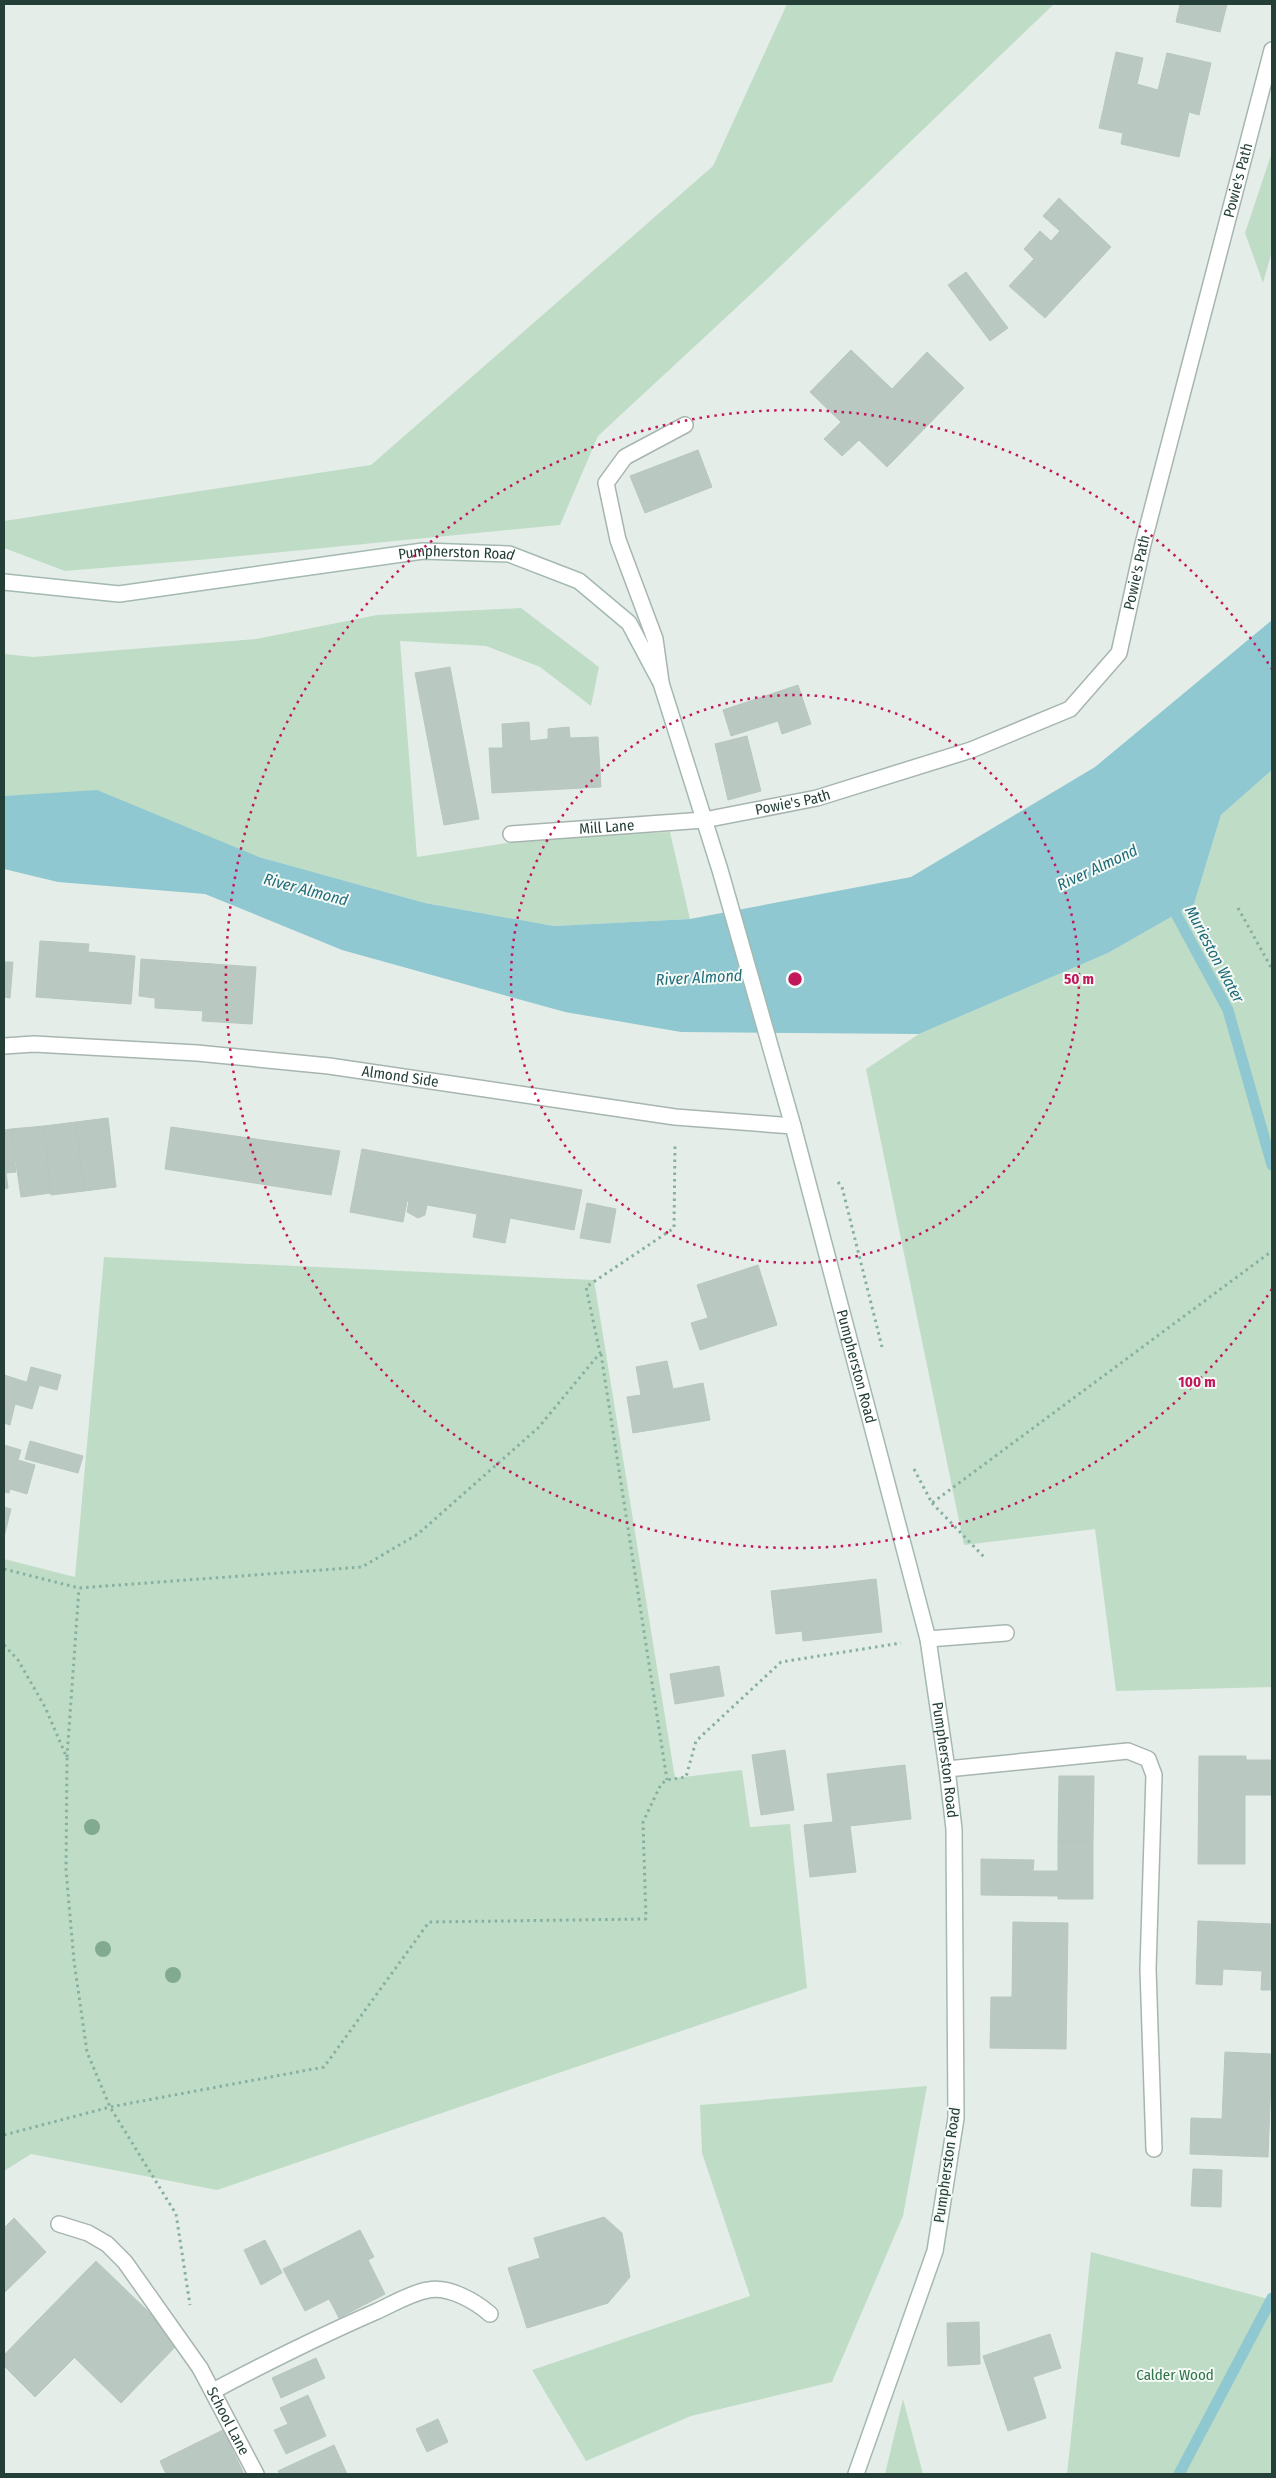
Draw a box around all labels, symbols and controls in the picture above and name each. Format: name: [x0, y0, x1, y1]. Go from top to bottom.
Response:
street label: Powie's Path: [1220, 141, 1256, 219]
street label: Powie's Path: [1120, 533, 1154, 612]
street label: Pumpherston Road: [397, 542, 518, 564]
street label: Powie's Path: [754, 785, 833, 819]
street label: Mill Lane: [579, 816, 635, 838]
water label: River Almond: [1054, 840, 1141, 894]
water label: River Almond: [262, 869, 351, 910]
water label: Murieston Water: [1181, 903, 1248, 1006]
water label: River Almond: [655, 966, 743, 989]
centre of rings: [786, 970, 804, 988]
text: 50 m: [1064, 970, 1094, 988]
street label: Almond Side: [361, 1062, 440, 1091]
street label: Pumpherston Road: [833, 1308, 880, 1425]
text: 100 m: [1178, 1373, 1216, 1391]
street label: Pumpherston Road: [928, 1701, 962, 1819]
street label: Pumpherston Road: [930, 2106, 964, 2224]
park label: Calder Wood: [1136, 2366, 1214, 2384]
street label: School Lane: [203, 2384, 253, 2458]

